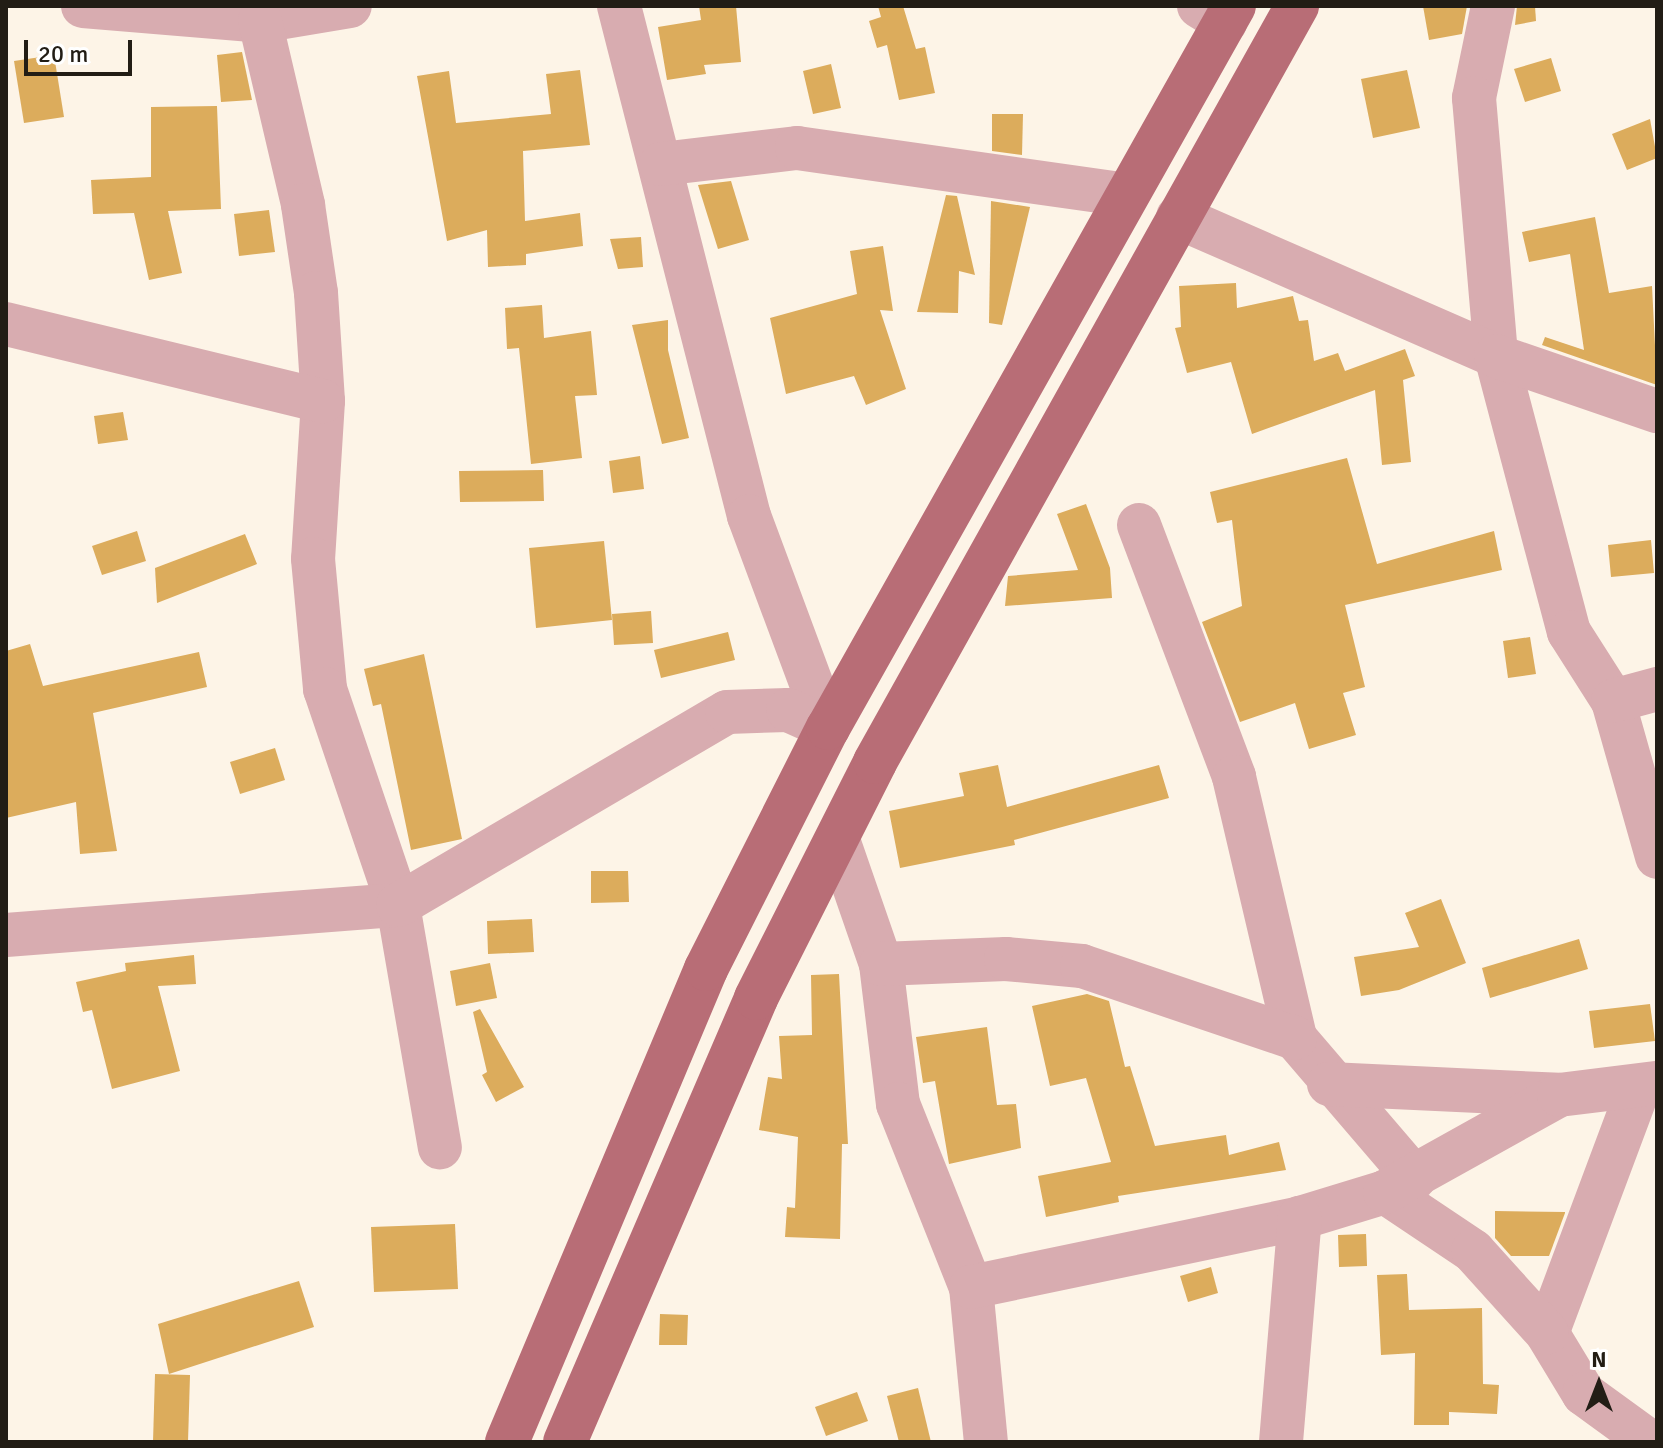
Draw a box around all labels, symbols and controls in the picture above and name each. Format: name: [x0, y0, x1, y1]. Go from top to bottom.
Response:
scale bar: [28, 24, 136, 74]
text: 20 m: [38, 39, 88, 69]
north arrow: [1559, 1344, 1639, 1424]
text: N: [1591, 1346, 1607, 1373]

